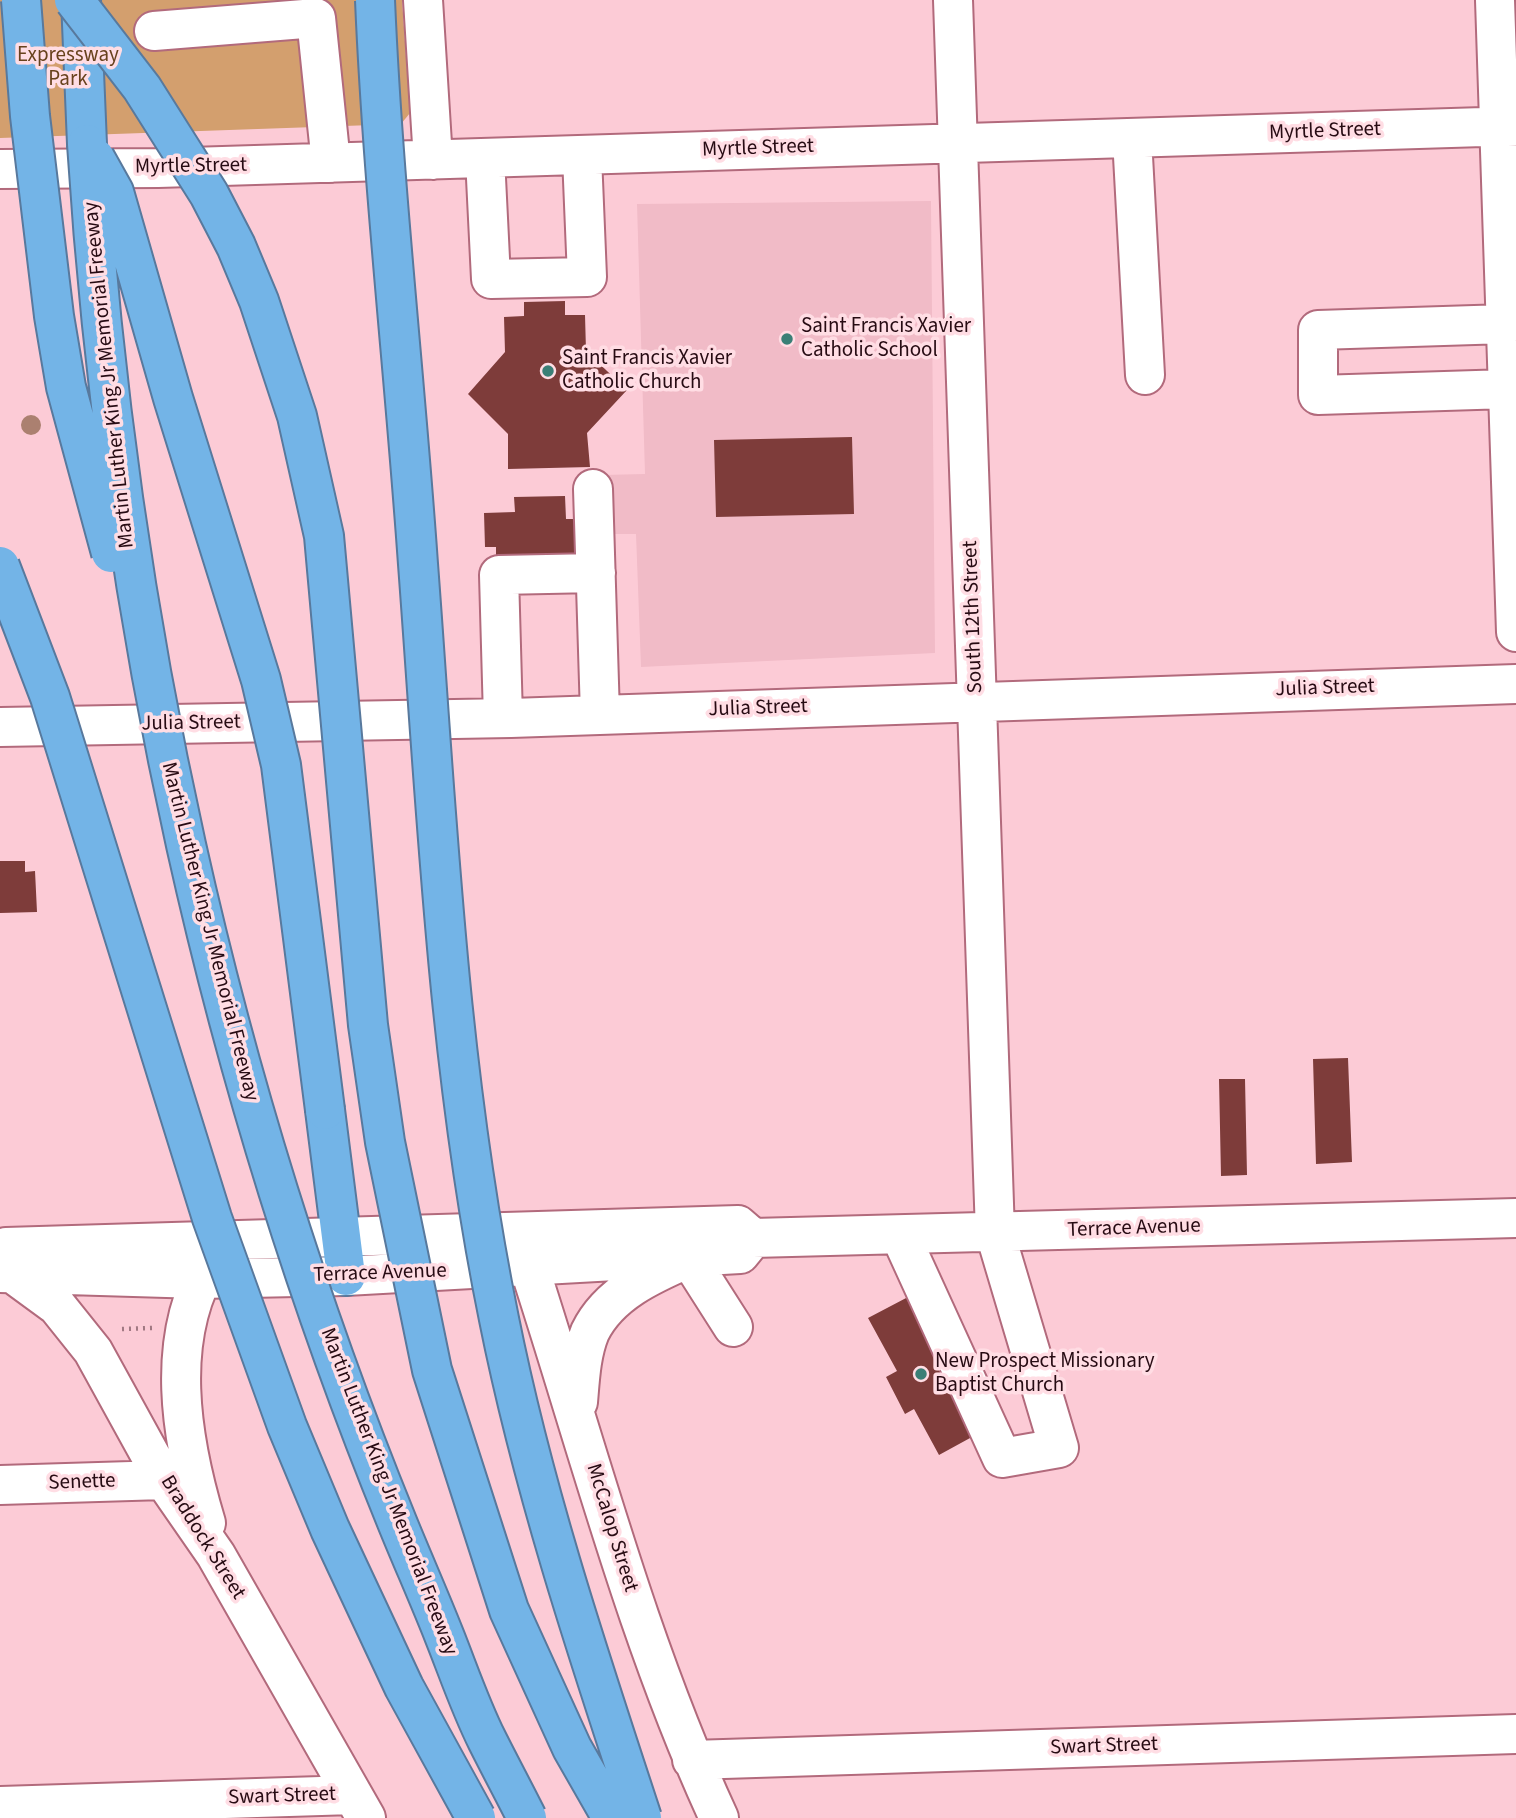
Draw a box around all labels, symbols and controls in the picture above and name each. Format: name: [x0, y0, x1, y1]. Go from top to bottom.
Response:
park label: Expressway Park: [17, 43, 119, 93]
street label: Myrtle Street: [1269, 117, 1381, 147]
street label: Myrtle Street: [702, 134, 814, 164]
street label: Myrtle Street: [135, 153, 247, 181]
street label: Martin Luther King Jr Memorial Freeway: [79, 200, 141, 550]
place label: Saint Francis Xavier Catholic School: [801, 314, 971, 364]
marker: Saint Francis Xavier Catholic School: [779, 331, 795, 347]
place label: Saint Francis Xavier Catholic Church: [562, 346, 732, 396]
marker: Saint Francis Xavier Catholic Church: [540, 363, 556, 379]
street label: South 12th Street: [959, 540, 989, 694]
street label: Julia Street: [1275, 675, 1375, 703]
street label: Julia Street: [708, 695, 808, 723]
street label: Julia Street: [141, 711, 241, 737]
street label: Martin Luther King Jr Memorial Freeway: [155, 760, 263, 1104]
street label: Terrace Avenue: [1067, 1214, 1201, 1244]
street label: Terrace Avenue: [313, 1259, 447, 1289]
street label: Martin Luther King Jr Memorial Freeway: [314, 1325, 462, 1659]
place label: New Prospect Missionary Baptist Church: [935, 1349, 1155, 1399]
marker: New Prospect Missionary Baptist Church: [913, 1366, 929, 1382]
street label: McCalop Street: [580, 1461, 642, 1595]
street label: Senette: [48, 1469, 116, 1497]
street label: Braddock Street: [154, 1471, 250, 1605]
street label: Swart Street: [1050, 1733, 1158, 1761]
street label: Swart Street: [228, 1783, 336, 1811]

